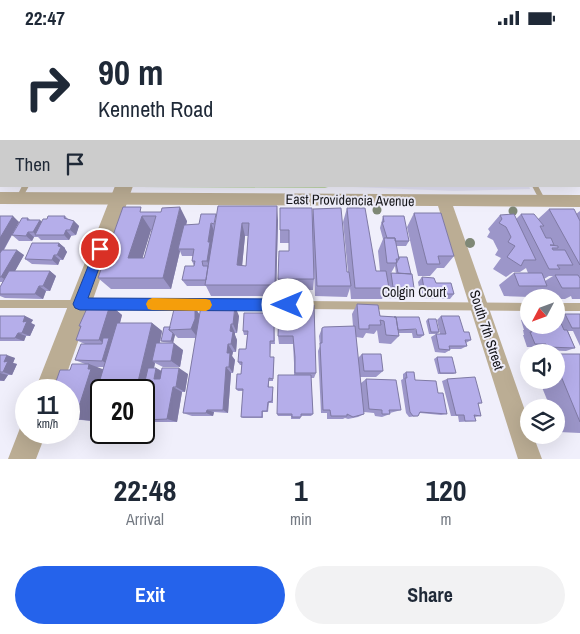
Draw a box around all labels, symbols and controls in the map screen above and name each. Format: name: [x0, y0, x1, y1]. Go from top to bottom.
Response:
text: 22:47: [25, 5, 65, 31]
text: 90 m: [98, 49, 163, 96]
icon: right: [15, 55, 80, 120]
text: Kenneth Road: [98, 94, 213, 124]
icon: arrive: [61, 150, 89, 178]
text: Then: [15, 151, 51, 177]
street label: East Providencia Avenue: [285, 190, 415, 210]
pin: [79, 228, 121, 270]
icon: arrive: [86, 235, 114, 263]
position arrow: [261, 278, 313, 330]
street label: Colgin Court: [382, 283, 446, 301]
street label: South 7th Street: [466, 288, 508, 372]
north arrow: [520, 289, 565, 334]
map controls: [520, 289, 565, 444]
button: sound: [520, 344, 565, 389]
speed limit sign: 20: [90, 379, 155, 444]
text: 11: [37, 388, 58, 422]
button: layers: [520, 399, 565, 444]
text: km/h: [37, 416, 58, 432]
text: 22:48: [114, 470, 176, 510]
text: 1: [294, 470, 308, 510]
text: 120: [425, 470, 466, 510]
text: Arrival: [126, 508, 164, 530]
text: min: [290, 508, 312, 530]
text: m: [440, 508, 451, 530]
button: Exit: [15, 566, 285, 624]
button: Share: [295, 566, 565, 624]

